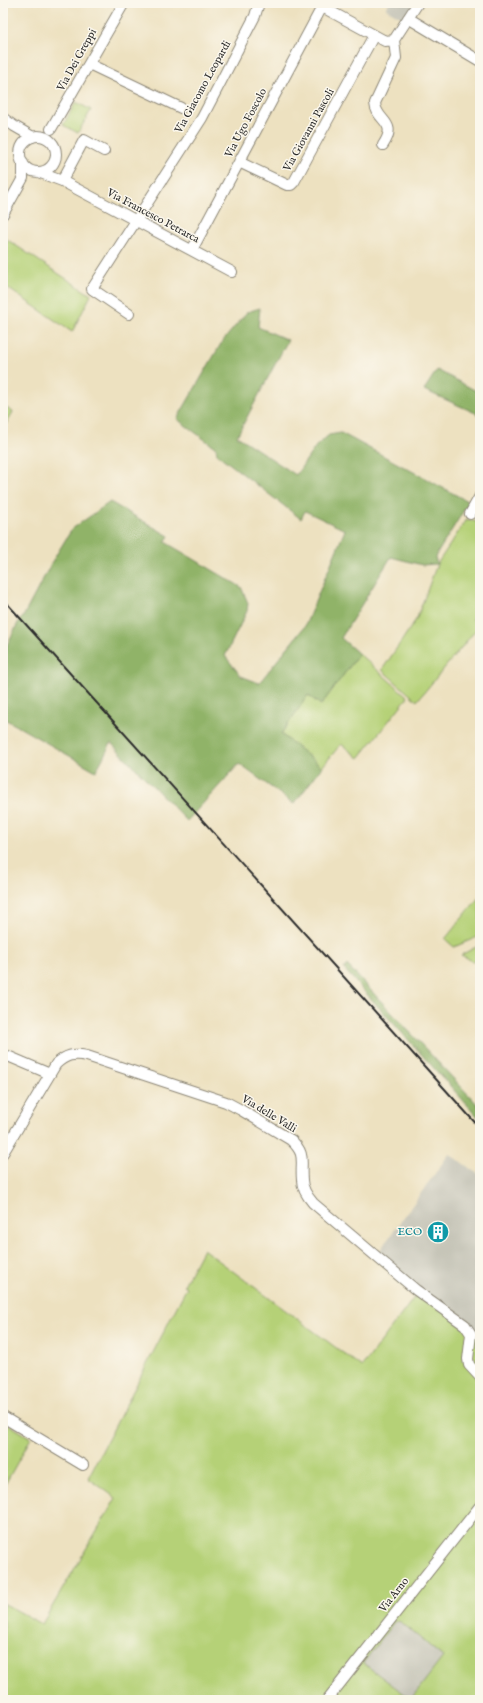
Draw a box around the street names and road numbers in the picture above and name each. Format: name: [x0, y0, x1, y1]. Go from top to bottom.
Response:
street label: Via Dei Greppi: [54, 26, 100, 95]
street label: Via Giacomo Leopardi: [171, 38, 234, 137]
street label: Via Ugo Foscolo: [221, 86, 270, 161]
street label: Via Giovanni Pascoli: [280, 86, 338, 175]
street label: Via Francesco Petrarca: [103, 185, 202, 246]
street label: Via delle Valli: [238, 1092, 299, 1136]
street label: Via Arno: [375, 1575, 412, 1616]

